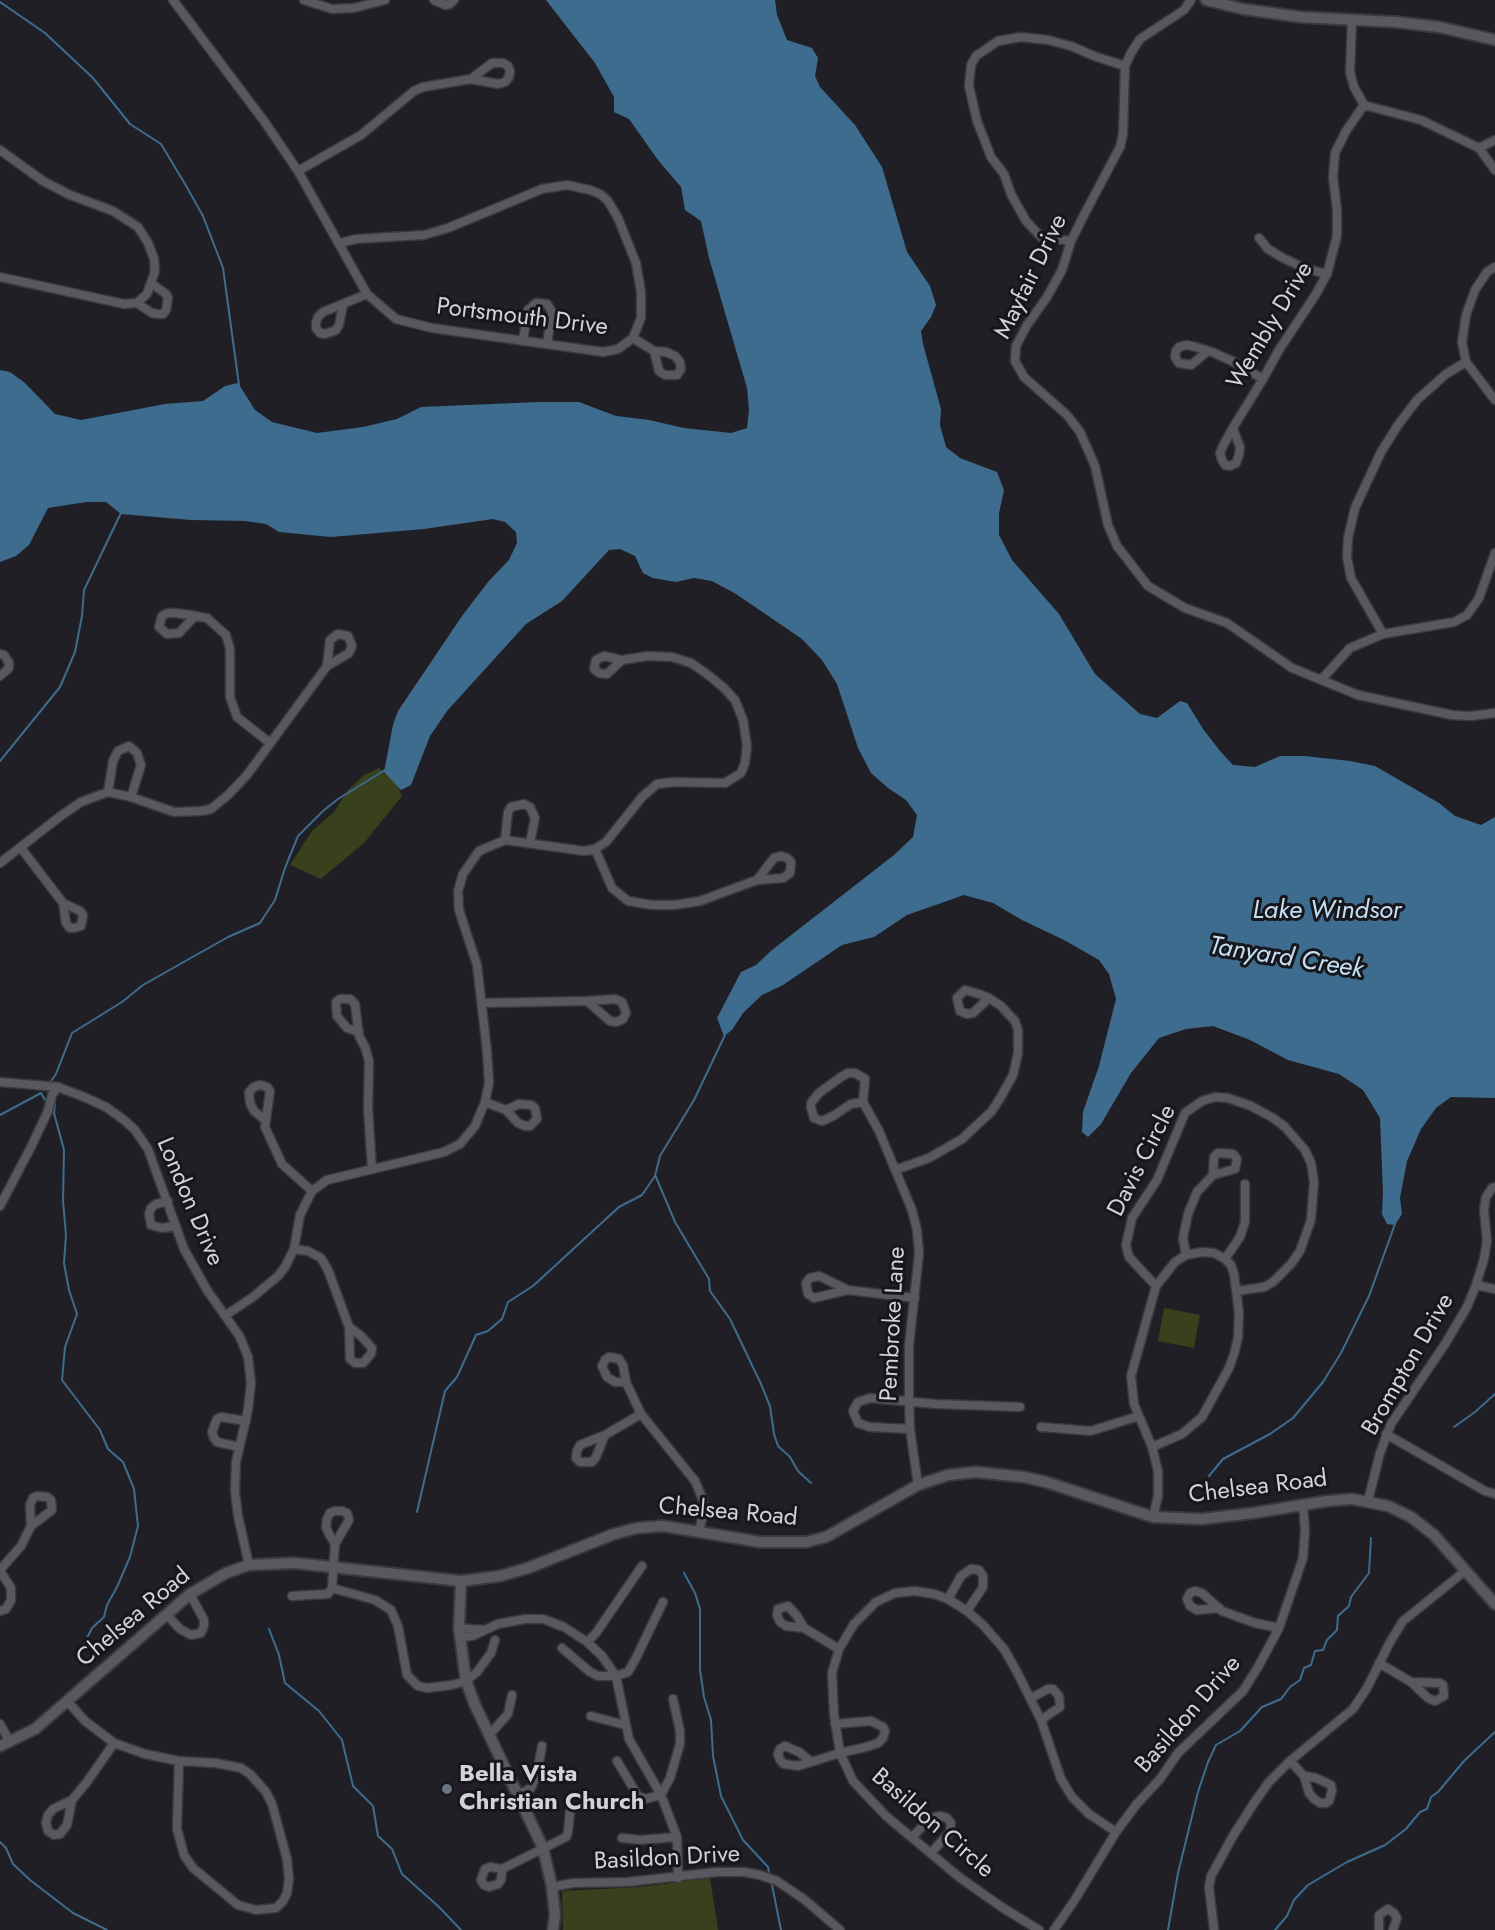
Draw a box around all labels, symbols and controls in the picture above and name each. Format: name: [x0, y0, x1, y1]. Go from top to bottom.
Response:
street label: Mayfair Drive: [989, 210, 1075, 344]
street label: Wembly Drive: [1222, 257, 1320, 395]
street label: Portsmouth Drive: [435, 293, 609, 343]
water label: Lake Windsor: [1252, 896, 1402, 928]
water label: Tanyard Creek: [1207, 931, 1365, 987]
street label: Davis Circle: [1103, 1100, 1183, 1222]
street label: London Drive: [149, 1134, 229, 1270]
street label: Pembroke Lane: [876, 1246, 912, 1402]
street label: Brompton Drive: [1357, 1289, 1461, 1441]
street label: Chelsea Road: [1187, 1465, 1329, 1511]
street label: Chelsea Road: [657, 1493, 799, 1533]
street label: Chelsea Road: [71, 1562, 197, 1674]
street label: Basildon Drive: [1130, 1650, 1248, 1780]
place label: Bella Vista Christian Church: [459, 1761, 644, 1817]
street label: Basildon Circle: [865, 1763, 999, 1885]
marker: Bella Vista Christian Church: [440, 1782, 454, 1796]
street label: Basildon Drive: [593, 1841, 741, 1877]

